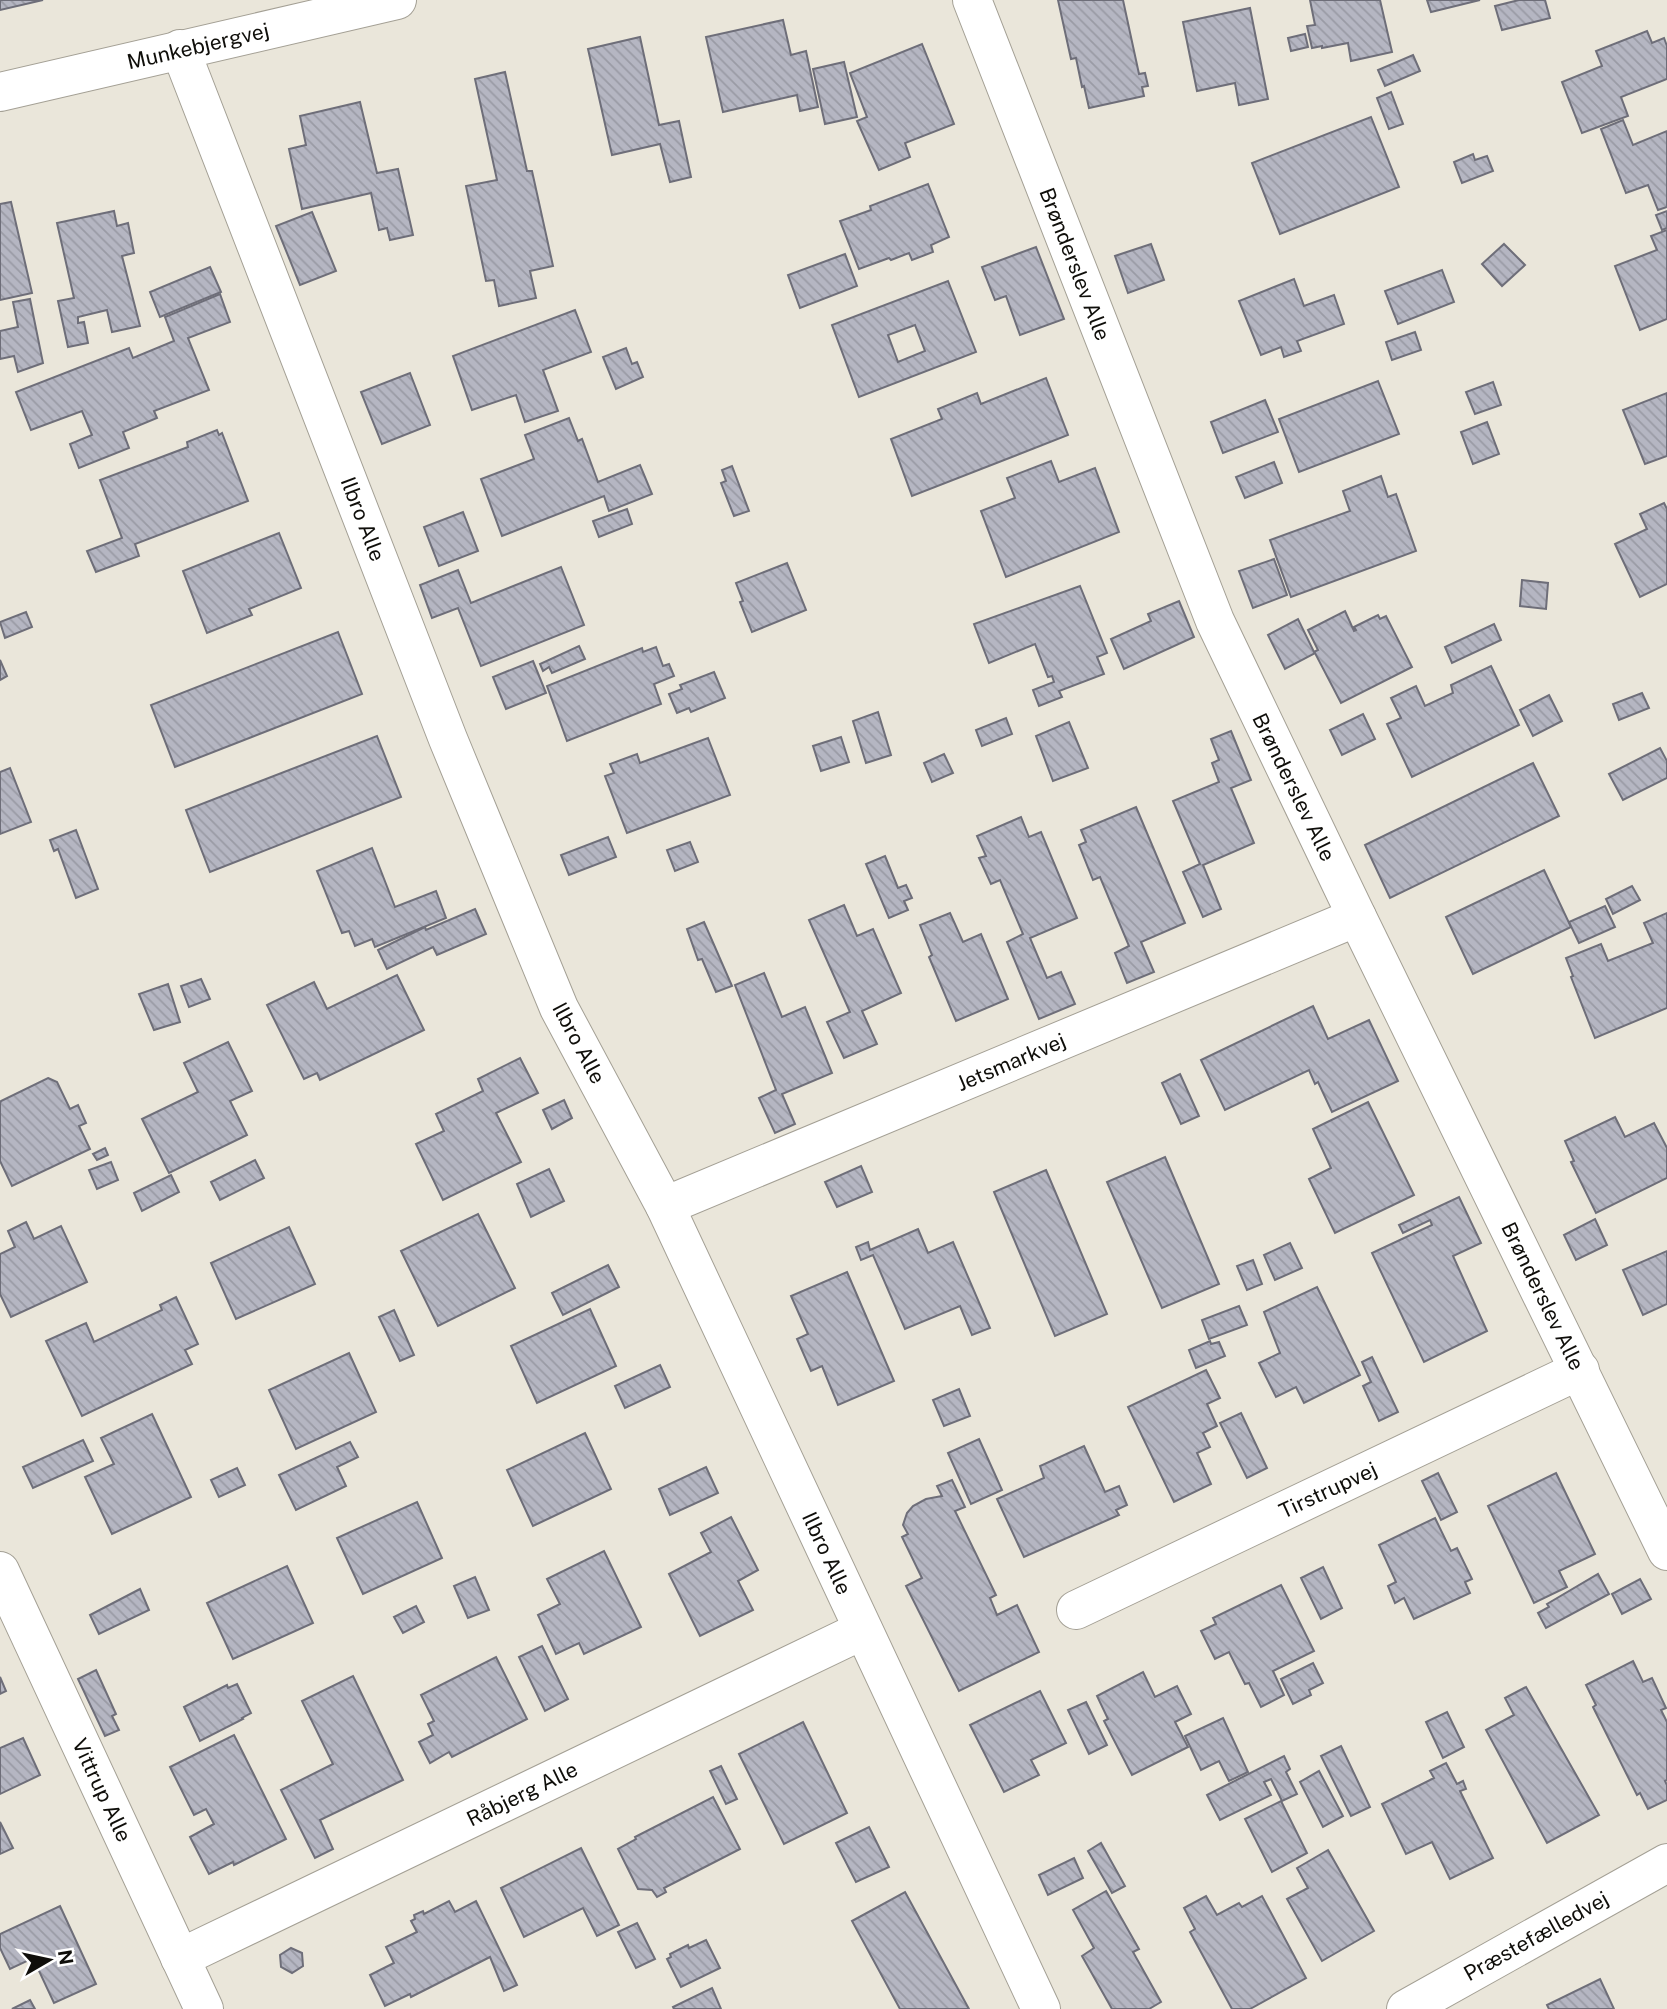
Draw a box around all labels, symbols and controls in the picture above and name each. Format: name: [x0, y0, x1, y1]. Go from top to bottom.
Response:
street label: Munkebjergvej: [125, 18, 271, 74]
street label: Brønderslev Alle: [1034, 184, 1116, 344]
street label: Ilbro Alle: [336, 473, 390, 565]
street label: Brønderslev Alle: [1247, 709, 1341, 865]
street label: Ilbro Alle: [547, 998, 611, 1088]
street label: Jetsmarkvej: [953, 1028, 1069, 1096]
street label: Brønderslev Alle: [1496, 1218, 1590, 1374]
street label: Tirstrupvej: [1275, 1456, 1381, 1524]
street label: Ilbro Alle: [797, 1508, 857, 1598]
street label: Vittrup Alle: [67, 1734, 137, 1846]
street label: Råbjerg Alle: [462, 1756, 582, 1832]
street label: Præstefælledvej: [1459, 1886, 1613, 1986]
north arrow: [14, 1925, 84, 1995]
text: N: [54, 1948, 78, 1966]

